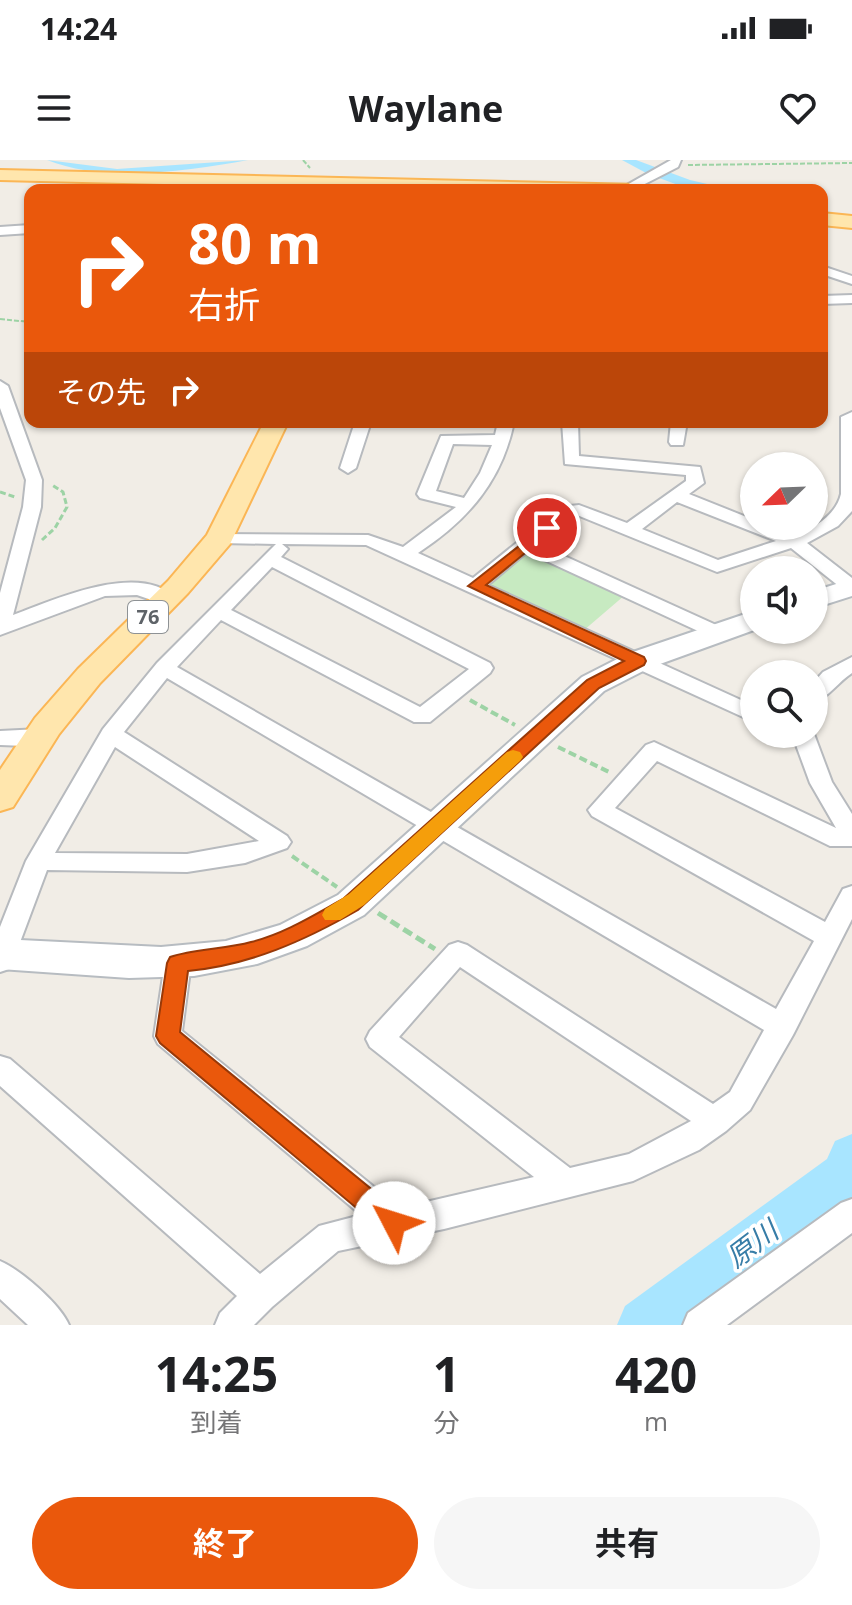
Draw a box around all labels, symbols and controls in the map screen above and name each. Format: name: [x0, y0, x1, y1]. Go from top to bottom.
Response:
text: 14:24: [40, 8, 117, 49]
text: Waylane: [349, 84, 503, 133]
icon: menu: [32, 86, 76, 130]
icon: heart: [776, 86, 820, 130]
text: 80 m: [188, 204, 322, 280]
icon: right: [56, 216, 160, 320]
text: 右折: [188, 280, 260, 329]
icon: right: [162, 368, 206, 412]
text: その先: [56, 371, 146, 412]
north arrow: [740, 452, 828, 540]
map controls: [740, 452, 828, 748]
pin: [513, 494, 581, 562]
icon: arrive: [525, 506, 569, 550]
button: sound: [740, 556, 828, 644]
road number: 76: [128, 601, 168, 633]
button: search: [740, 660, 828, 748]
position arrow: [352, 1181, 436, 1265]
water label: 原川: [718, 1209, 788, 1275]
text: 14:25: [155, 1341, 278, 1406]
text: 1: [433, 1341, 460, 1406]
text: 420: [615, 1342, 697, 1407]
text: m: [644, 1403, 668, 1439]
text: 到着: [190, 1404, 242, 1440]
text: 分: [434, 1404, 460, 1440]
button: 終了: [32, 1497, 418, 1589]
button: 共有: [434, 1497, 820, 1589]

